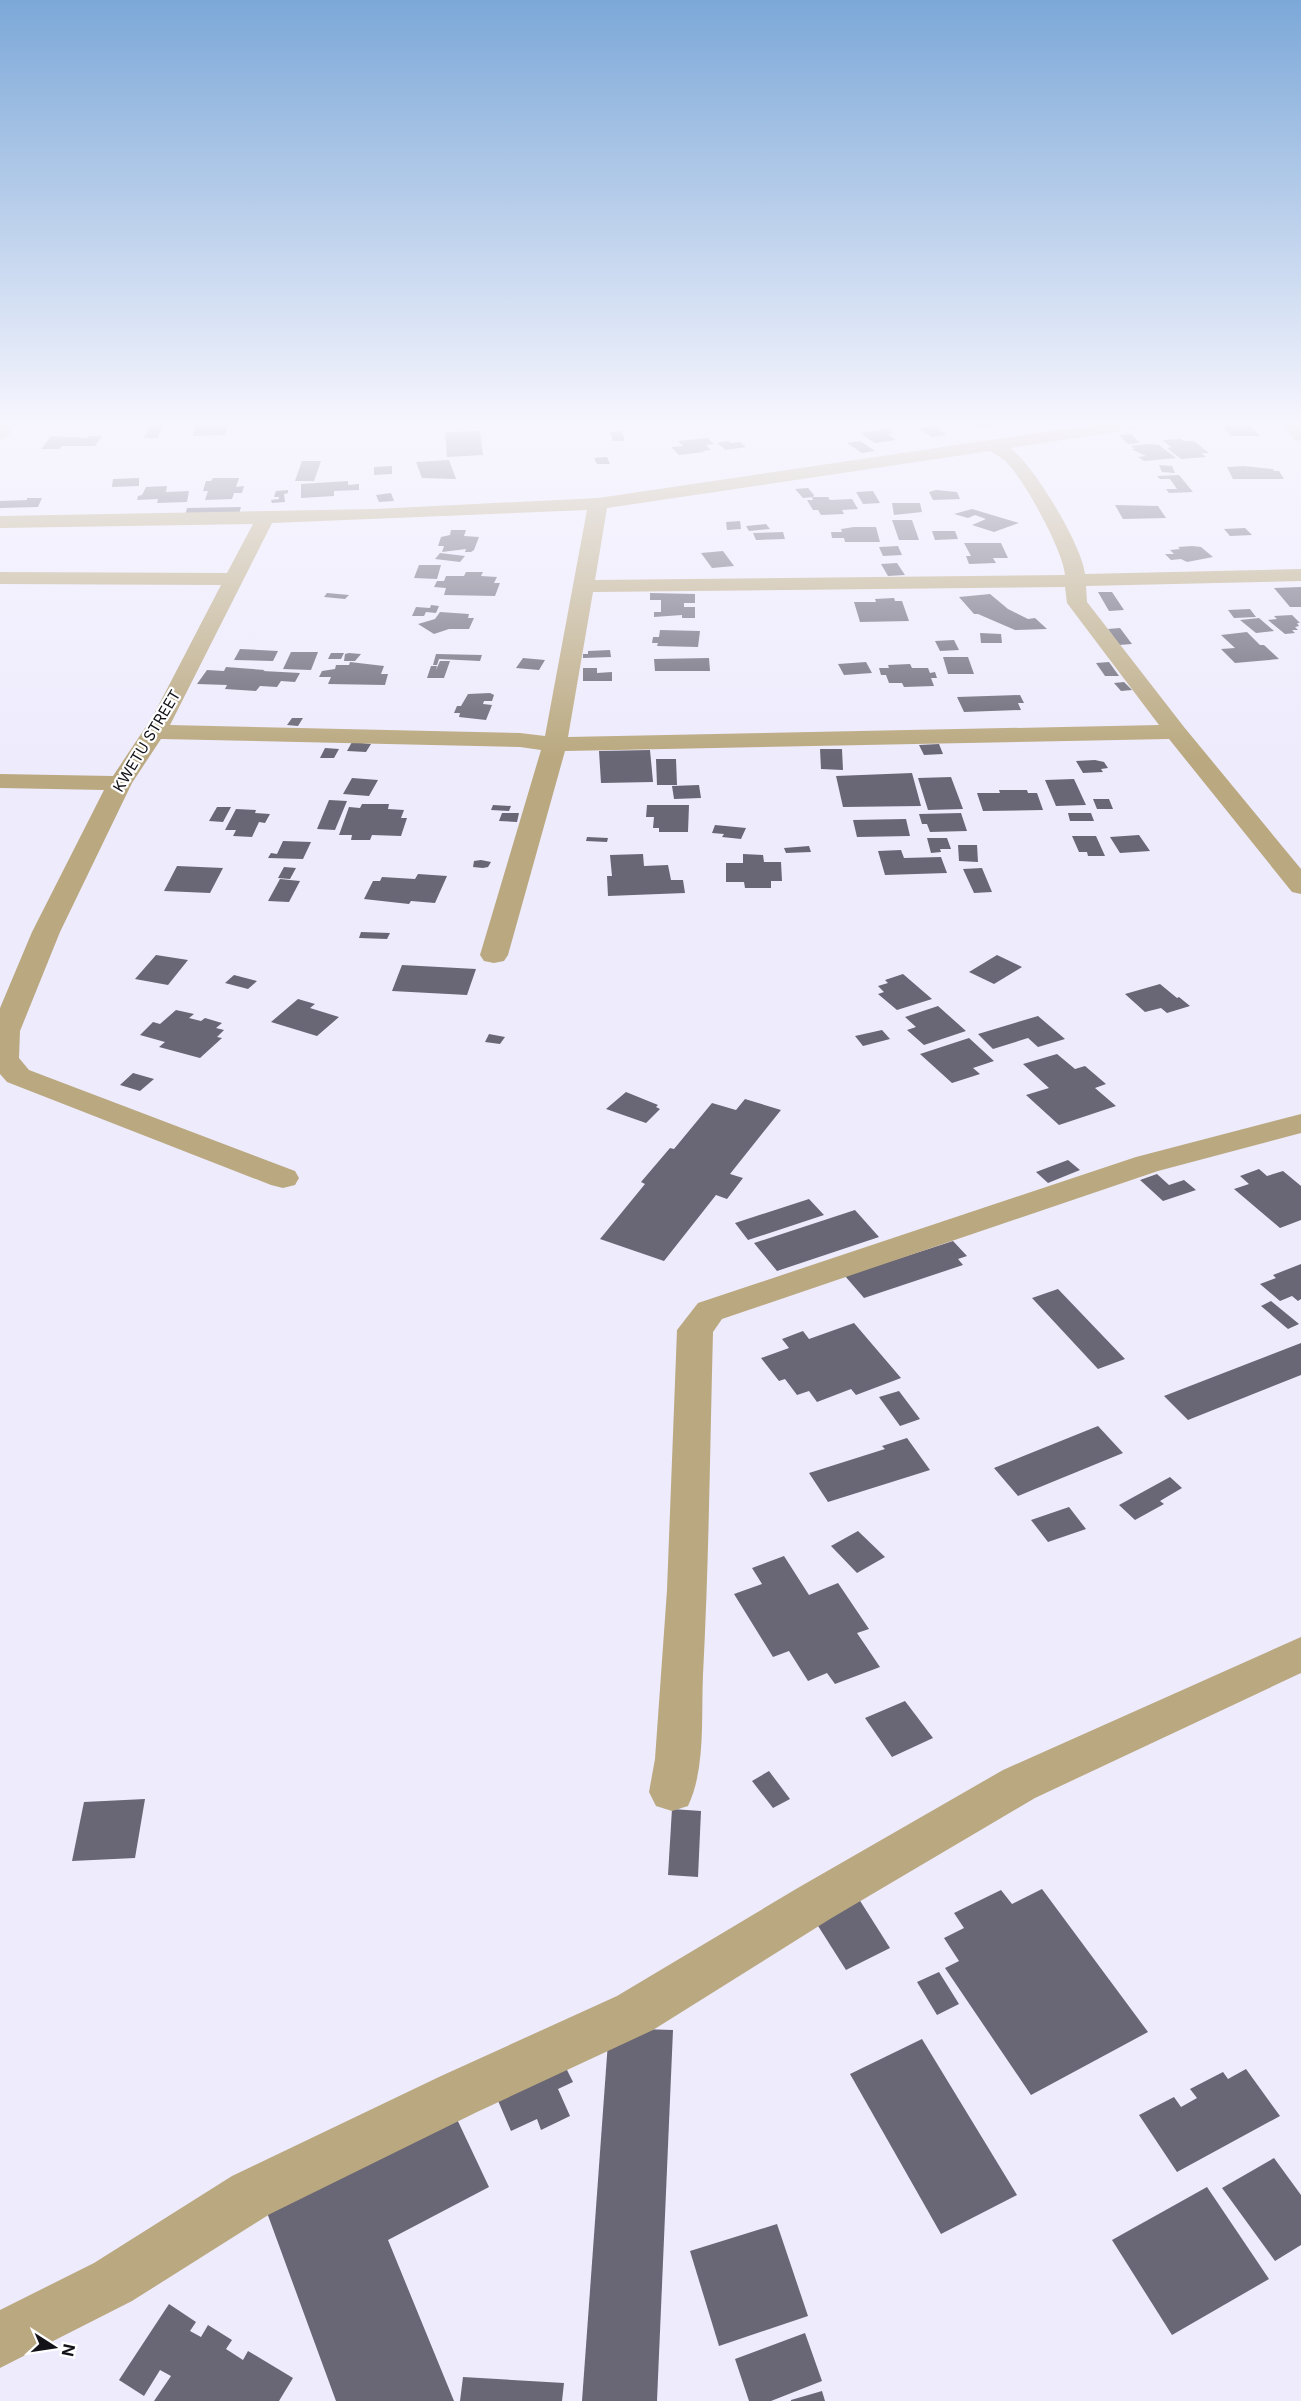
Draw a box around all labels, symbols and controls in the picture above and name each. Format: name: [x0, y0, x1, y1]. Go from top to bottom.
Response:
street label: KWETU STREET: [109, 686, 184, 795]
north arrow: [24, 2317, 84, 2377]
text: N: [58, 2342, 80, 2358]

